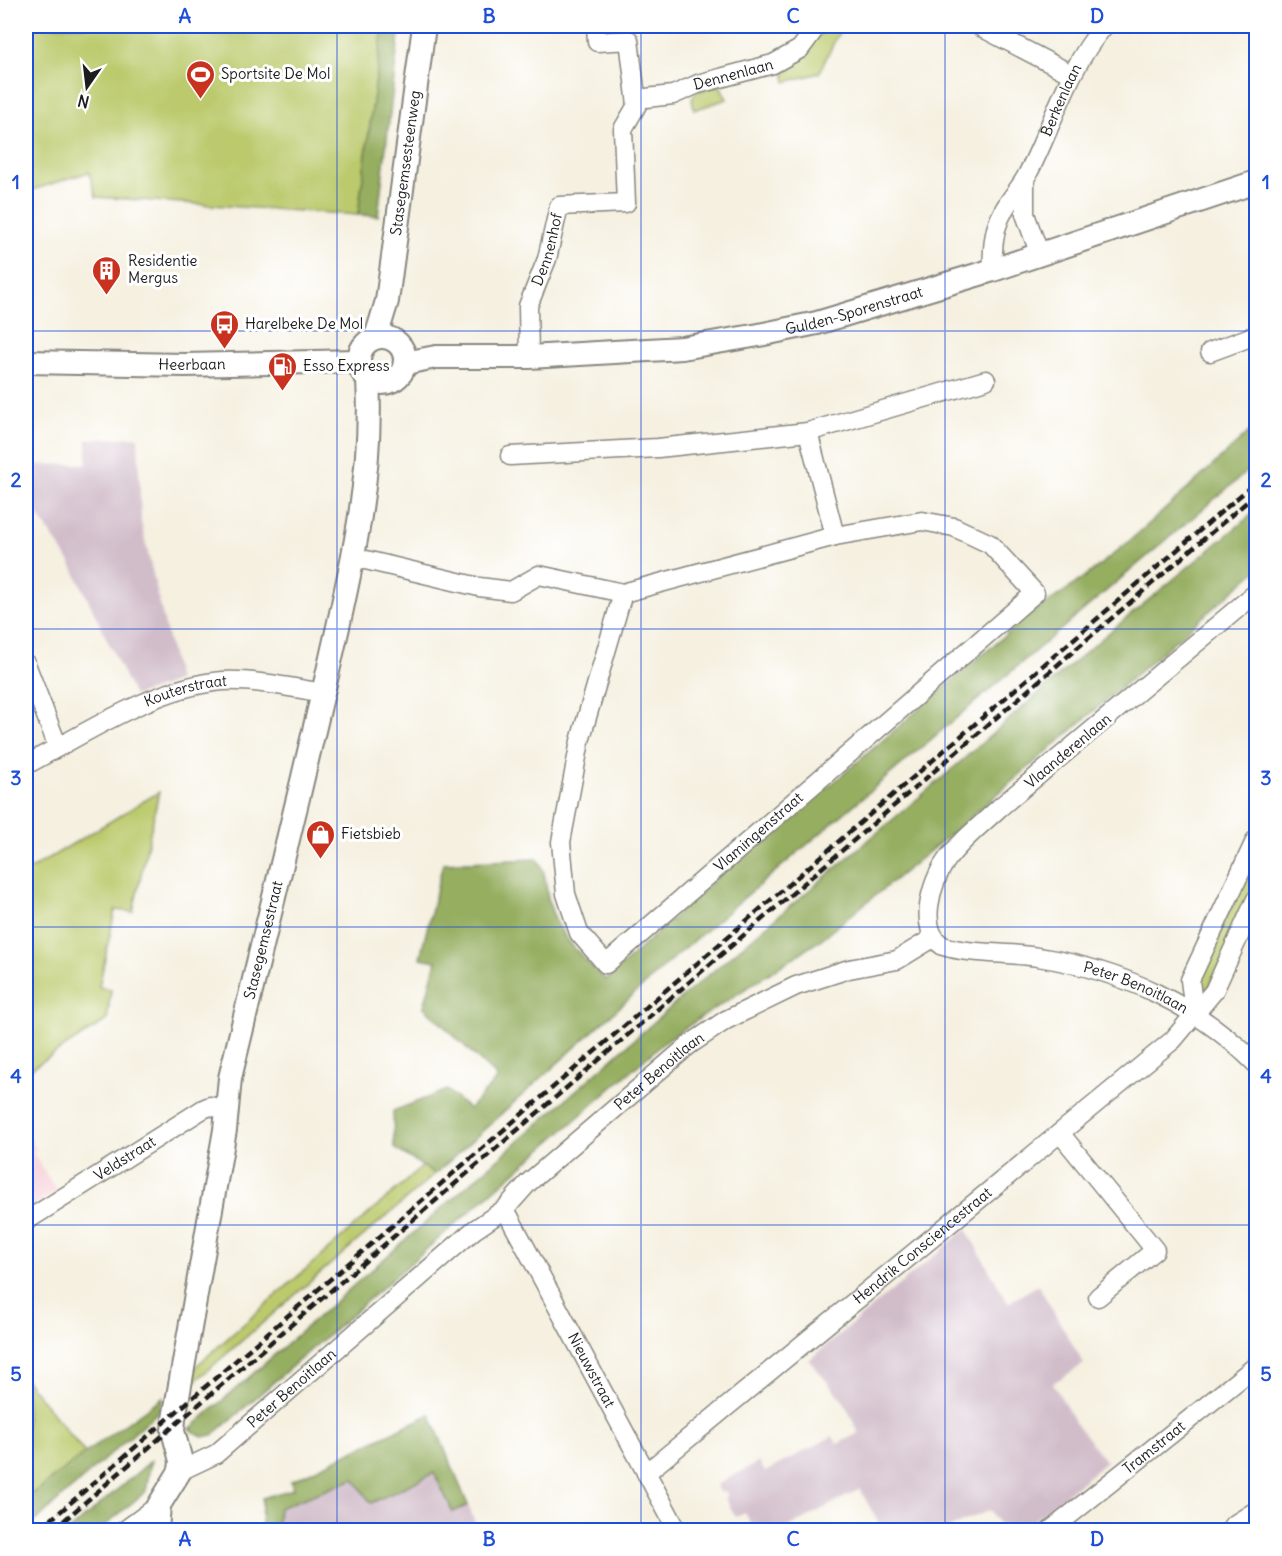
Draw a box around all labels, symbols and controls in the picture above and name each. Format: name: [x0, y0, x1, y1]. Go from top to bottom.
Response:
text: A: [179, 3, 192, 28]
text: B: [482, 3, 496, 28]
text: C: [786, 3, 800, 28]
text: D: [1090, 3, 1104, 28]
street label: Dennenlaan: [691, 54, 775, 94]
north arrow: [57, 57, 117, 117]
sports icon: Sportsite De Mol: [184, 58, 216, 100]
street label: Berkenlaan: [1036, 60, 1085, 139]
place label: Sportsite De Mol: [221, 64, 330, 83]
street label: Stasegemsesteenweg: [386, 89, 424, 236]
text: N: [76, 91, 91, 113]
text: 1: [12, 169, 20, 194]
text: 1: [1262, 169, 1270, 194]
street label: Dennenhof: [527, 210, 566, 288]
place label: Residentie Mergus: [128, 251, 197, 287]
building icon: Residentie Mergus: [91, 254, 123, 296]
street label: Gulden-Sporenstraat: [783, 282, 925, 338]
bus stop icon: Harelbeke De Mol: [208, 308, 240, 350]
place label: Harelbeke De Mol: [245, 314, 363, 333]
fuel station icon: Esso Express: [266, 350, 298, 392]
street label: Heerbaan: [158, 354, 226, 374]
place label: Esso Express: [303, 356, 390, 375]
text: 2: [11, 467, 22, 492]
text: 2: [1261, 467, 1272, 492]
street label: Kouterstraat: [141, 671, 227, 711]
street label: Vlaanderenlaan: [1021, 709, 1115, 792]
text: 3: [10, 765, 22, 790]
text: 3: [1260, 765, 1272, 790]
street label: Vlamingenstraat: [710, 788, 807, 875]
shop icon: Fietsbieb: [304, 818, 336, 860]
place label: Fietsbieb: [341, 824, 401, 843]
street label: Stasegemsestraat: [240, 879, 287, 1001]
street label: Peter Benoitlaan: [1081, 957, 1192, 1018]
street label: Peter Benoitlaan: [610, 1027, 708, 1114]
text: 4: [10, 1063, 22, 1088]
text: 4: [1260, 1063, 1272, 1088]
street label: Veldstraat: [90, 1132, 159, 1185]
street label: Hendrik Consciencestraat: [849, 1183, 996, 1308]
street label: Nieuwstraat: [564, 1329, 620, 1411]
street label: Peter Benoitlaan: [243, 1344, 340, 1432]
text: 5: [10, 1361, 22, 1386]
text: 5: [1260, 1361, 1272, 1386]
street label: Tramstraat: [1119, 1416, 1189, 1478]
text: A: [179, 1526, 192, 1551]
text: B: [482, 1526, 496, 1551]
text: C: [786, 1526, 800, 1551]
text: D: [1090, 1526, 1104, 1551]

